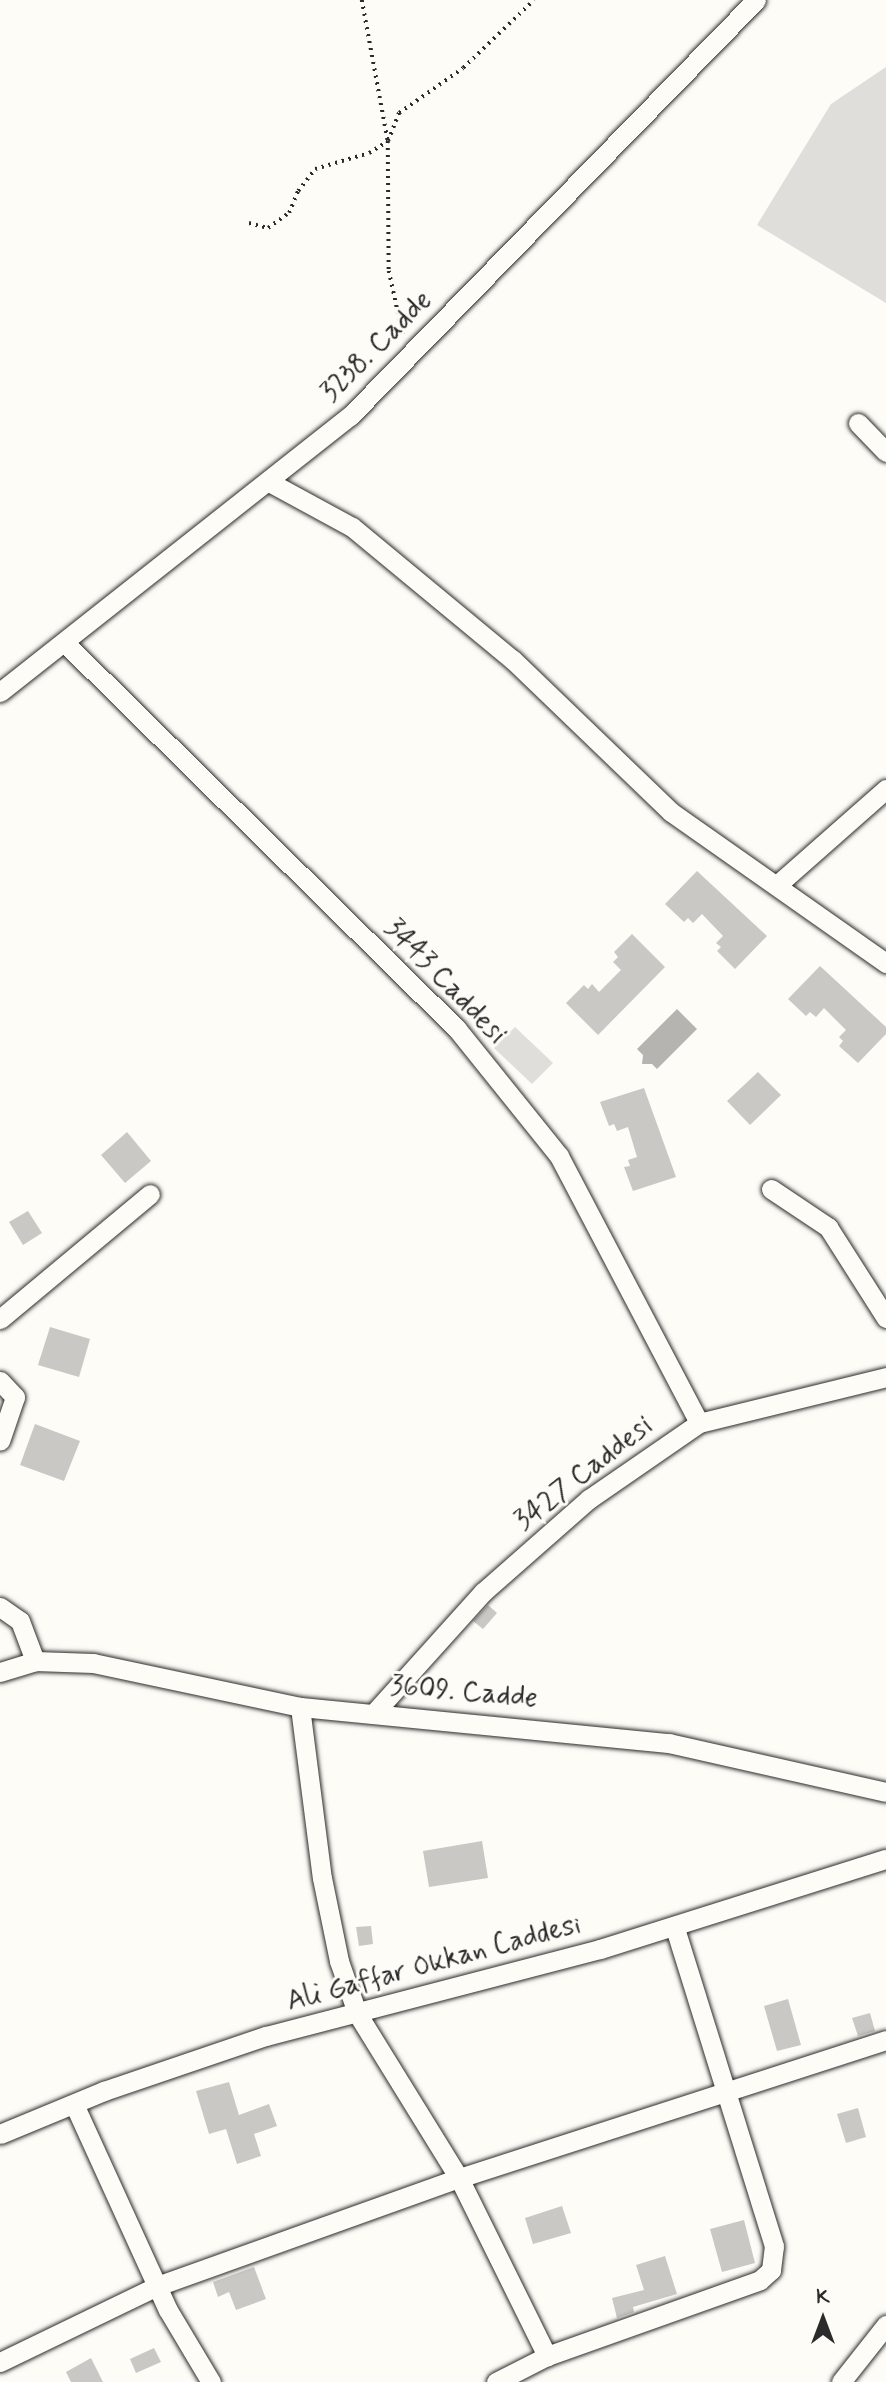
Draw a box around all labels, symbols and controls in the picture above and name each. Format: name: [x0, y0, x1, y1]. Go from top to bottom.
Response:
street label: 3238. Cadde: [314, 284, 440, 410]
street label: 3443 Caddesi: [377, 912, 513, 1052]
street label: 3427 Caddesi: [508, 1410, 660, 1538]
street label: 3609. Cadde: [389, 1670, 539, 1716]
street label: Ali Gaffar Okkan Caddesi: [276, 1907, 592, 2021]
north arrow: [788, 2284, 858, 2354]
text: K: [816, 2285, 830, 2310]

